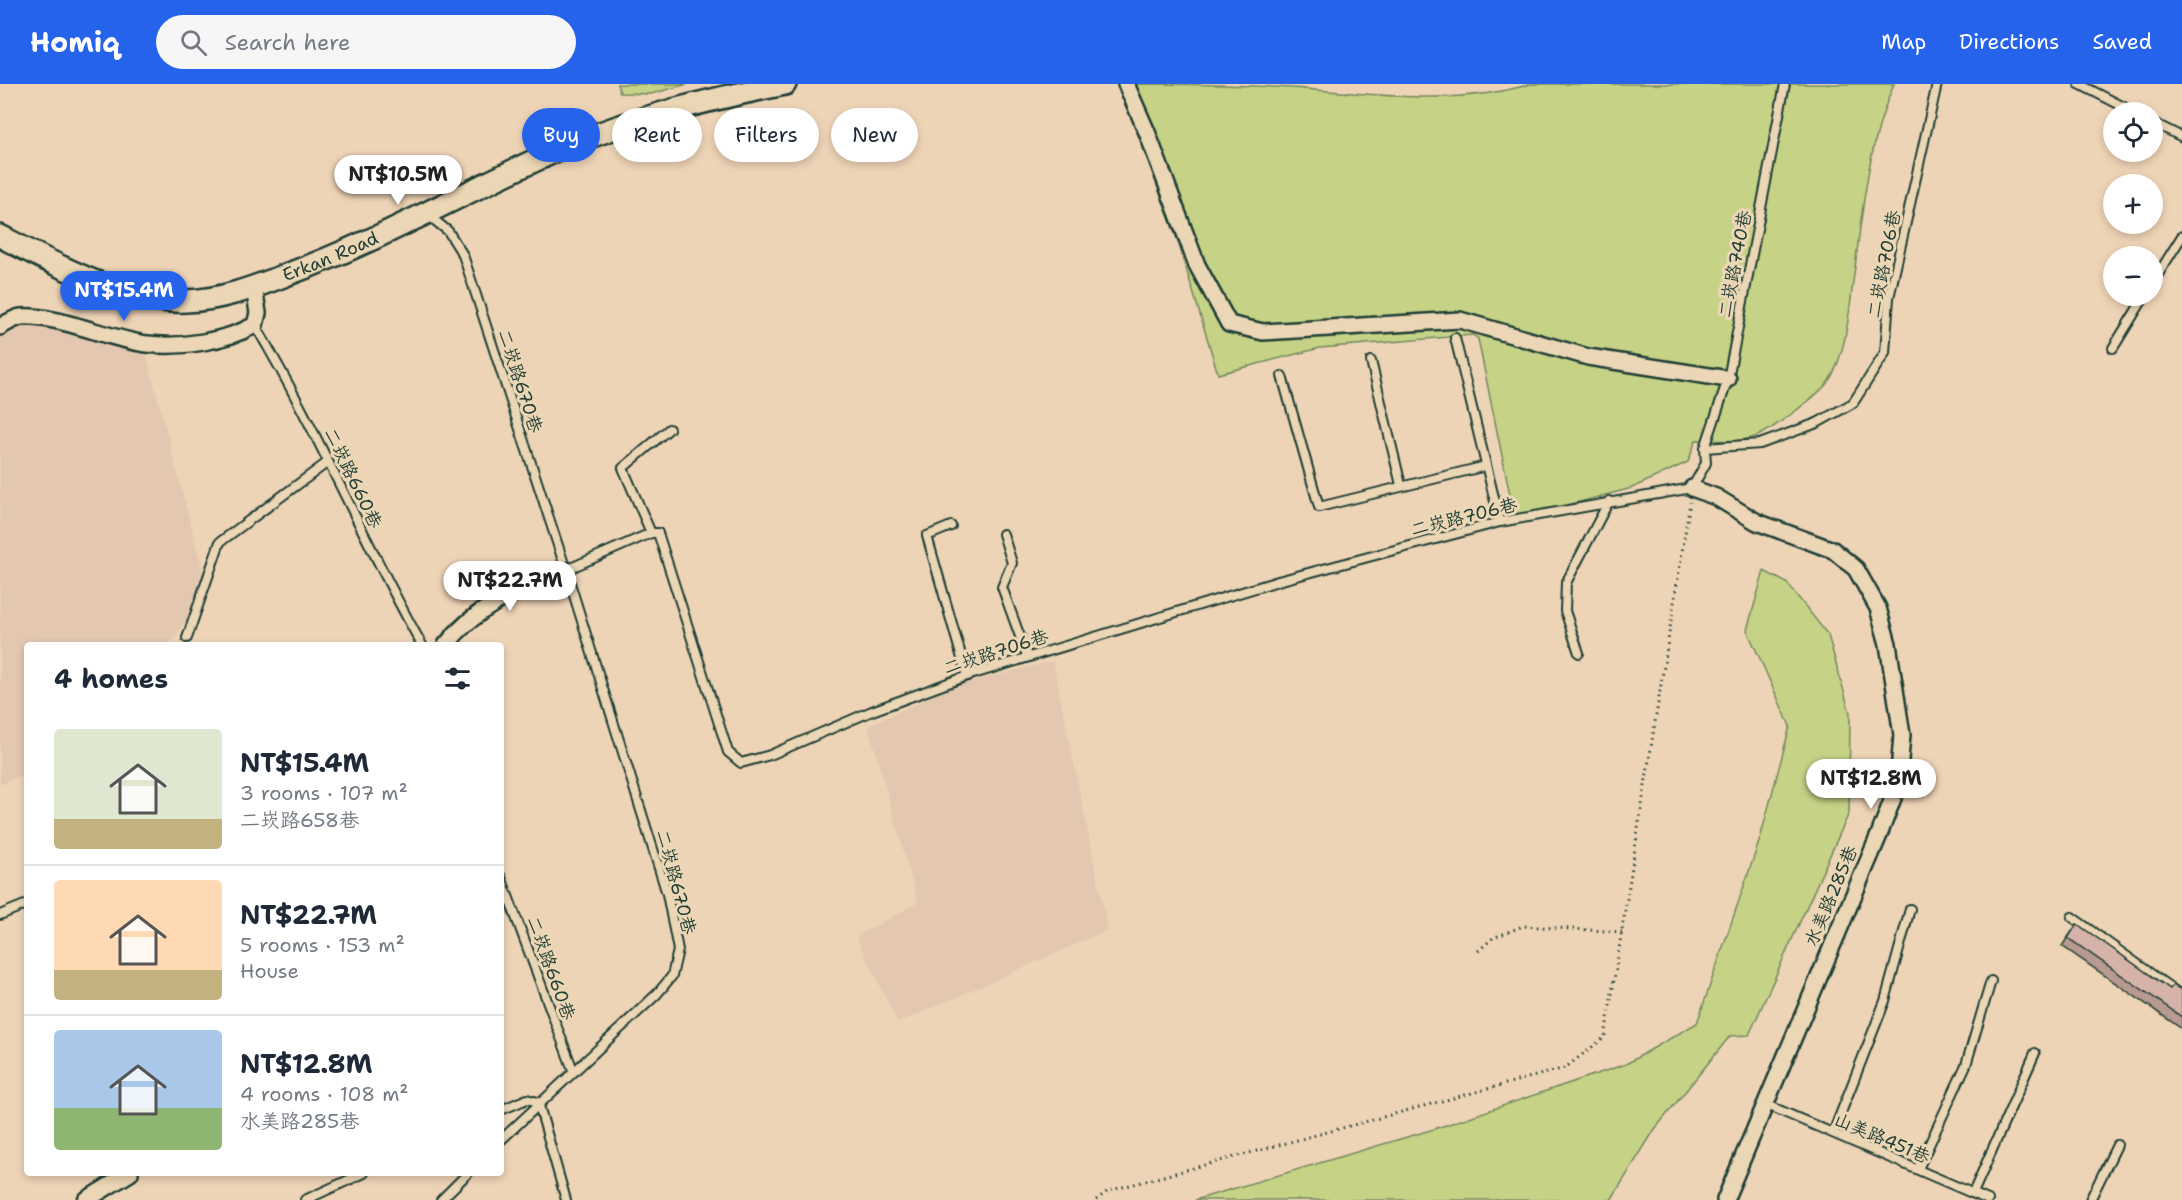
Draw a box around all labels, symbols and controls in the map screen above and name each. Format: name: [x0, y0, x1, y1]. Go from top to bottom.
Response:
search box: [156, 15, 576, 69]
text: Homiq: [30, 23, 120, 61]
icon: search: [177, 26, 210, 59]
text: Search here: [225, 28, 351, 57]
text: Map: [1881, 28, 1926, 56]
text: Directions: [1959, 28, 2059, 56]
text: Saved: [2092, 28, 2152, 56]
map controls: [2103, 102, 2163, 306]
button: locate: [2103, 102, 2163, 162]
chip: Buy: [522, 108, 600, 162]
chip: Rent: [612, 108, 702, 162]
chip: Filters: [714, 108, 819, 162]
chip: New: [831, 108, 918, 162]
pin: NT$10.5M: [336, 155, 460, 206]
text: NT$10.5M: [348, 161, 448, 187]
button: +: [2103, 174, 2163, 234]
street label: 二崁路740巷: [1713, 208, 1757, 320]
street label: 二崁路706巷: [1862, 208, 1906, 320]
street label: Erkan Road: [279, 226, 382, 287]
button: −: [2103, 246, 2163, 306]
pin: NT$15.4M: [62, 271, 186, 322]
text: NT$15.4M: [74, 277, 174, 303]
street label: 二崁路670巷: [492, 326, 548, 436]
street label: 二崁路660巷: [318, 424, 388, 532]
street label: 二崁路706巷: [1408, 492, 1520, 542]
pin: NT$22.7M: [448, 561, 572, 612]
text: NT$22.7M: [457, 567, 563, 593]
street label: 二崁路706巷: [940, 624, 1052, 680]
text: 4 homes: [54, 661, 168, 696]
icon: filters: [441, 662, 474, 695]
text: NT$15.4M: [240, 745, 369, 780]
icon: home: [102, 753, 174, 825]
pin: NT$12.8M: [1809, 759, 1933, 810]
text: NT$12.8M: [1820, 765, 1922, 791]
text: 3 rooms · 107 m²: [240, 780, 408, 806]
text: 二崁路658巷: [240, 807, 359, 833]
street label: 二崁路670巷: [651, 827, 701, 937]
street label: 水美路285巷: [1799, 842, 1863, 950]
text: NT$22.7M: [240, 897, 377, 932]
icon: home: [102, 904, 174, 976]
street label: 二崁路660巷: [521, 913, 581, 1023]
text: 5 rooms · 153 m²: [240, 932, 405, 958]
text: House: [240, 958, 299, 984]
text: NT$12.8M: [240, 1046, 372, 1081]
icon: home: [102, 1054, 174, 1126]
text: 4 rooms · 108 m²: [240, 1081, 409, 1107]
street label: 山美路451巷: [1830, 1107, 1934, 1169]
text: 水美路285巷: [240, 1108, 359, 1134]

